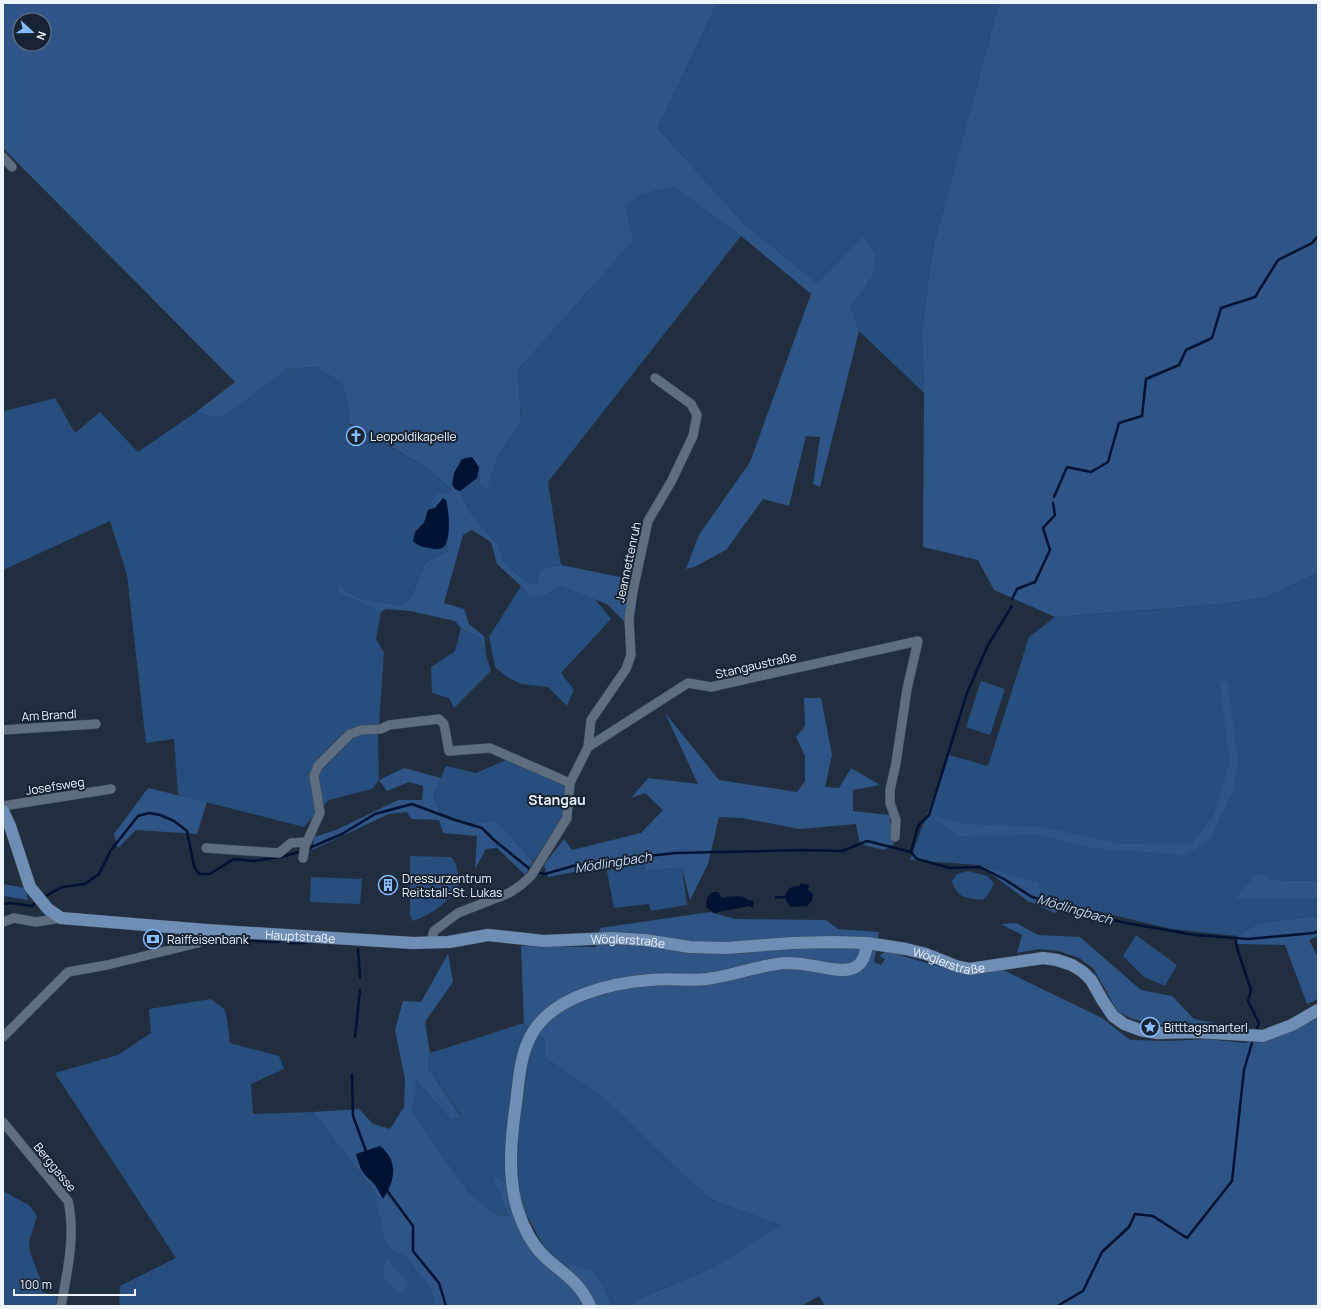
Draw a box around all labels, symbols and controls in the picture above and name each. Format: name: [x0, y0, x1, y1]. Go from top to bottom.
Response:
north arrow: [12, 12, 52, 52]
text: N: [33, 29, 50, 42]
church icon: Leopoldikapelle: [345, 425, 367, 447]
place label: Leopoldikapelle: [370, 428, 457, 445]
street label: Jeannettenruh: [611, 520, 645, 604]
street label: Stangaustraße: [714, 647, 798, 683]
street label: Am Brandl: [21, 705, 77, 725]
street label: Josefsweg: [24, 773, 86, 799]
district label: Stangau: [528, 790, 586, 809]
water label: Mödlingbach: [573, 847, 654, 877]
place label: Dressurzentrum Reitstall-St. Lukas: [402, 870, 502, 901]
building icon: Dressurzentrum Reitstall-St. Lukas: [377, 874, 399, 896]
water label: Mödlingbach: [1035, 890, 1116, 929]
street label: Hauptstraße: [265, 925, 336, 947]
bank icon: Raiffeisenbank: [142, 928, 164, 950]
street label: Wöglerstraße: [590, 929, 666, 952]
place label: Raiffeisenbank: [167, 931, 250, 948]
street label: Wöglerstraße: [911, 943, 986, 978]
place icon: Bitttagsmarterl: [1139, 1016, 1161, 1038]
place label: Bitttagsmarterl: [1164, 1019, 1248, 1036]
street label: Berggasse: [30, 1139, 80, 1195]
scale bar: [14, 1271, 135, 1297]
text: 100 m: [20, 1276, 52, 1293]

